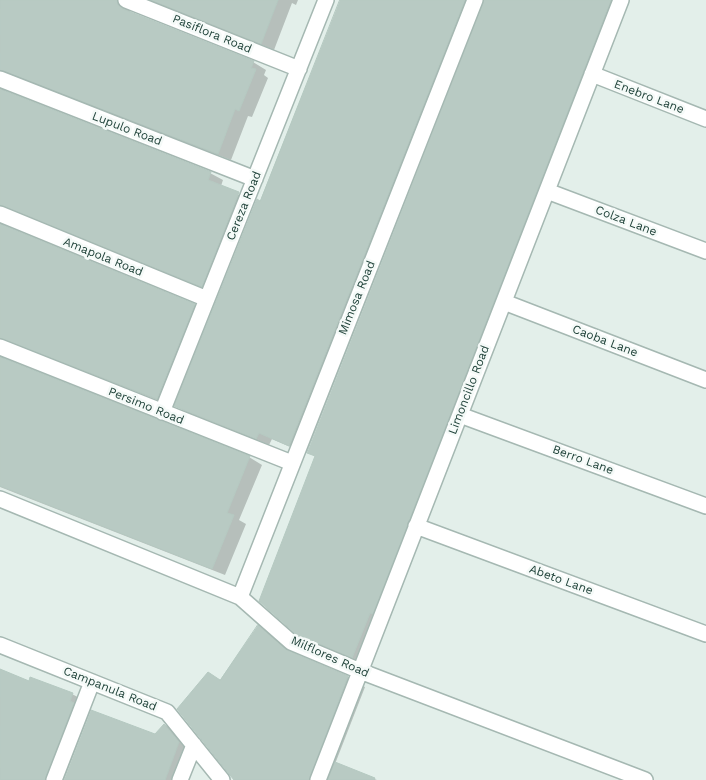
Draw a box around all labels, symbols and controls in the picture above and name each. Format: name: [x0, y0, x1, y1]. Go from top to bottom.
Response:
street label: Pasiflora Road: [170, 12, 254, 56]
street label: Enebro Lane: [612, 77, 686, 117]
street label: Lupulo Road: [90, 109, 164, 149]
street label: Cereza Road: [224, 169, 264, 243]
street label: Colza Lane: [593, 203, 659, 239]
street label: Amapola Road: [61, 234, 145, 280]
street label: Mimosa Road: [336, 259, 378, 337]
street label: Caoba Lane: [570, 322, 640, 360]
street label: Limoncillo Road: [445, 343, 493, 437]
street label: Persimo Road: [106, 384, 186, 428]
street label: Berro Lane: [550, 442, 616, 478]
street label: Abeto Lane: [527, 562, 595, 598]
street label: Milflores Road: [289, 633, 371, 681]
street label: Campanula Road: [61, 664, 159, 714]

